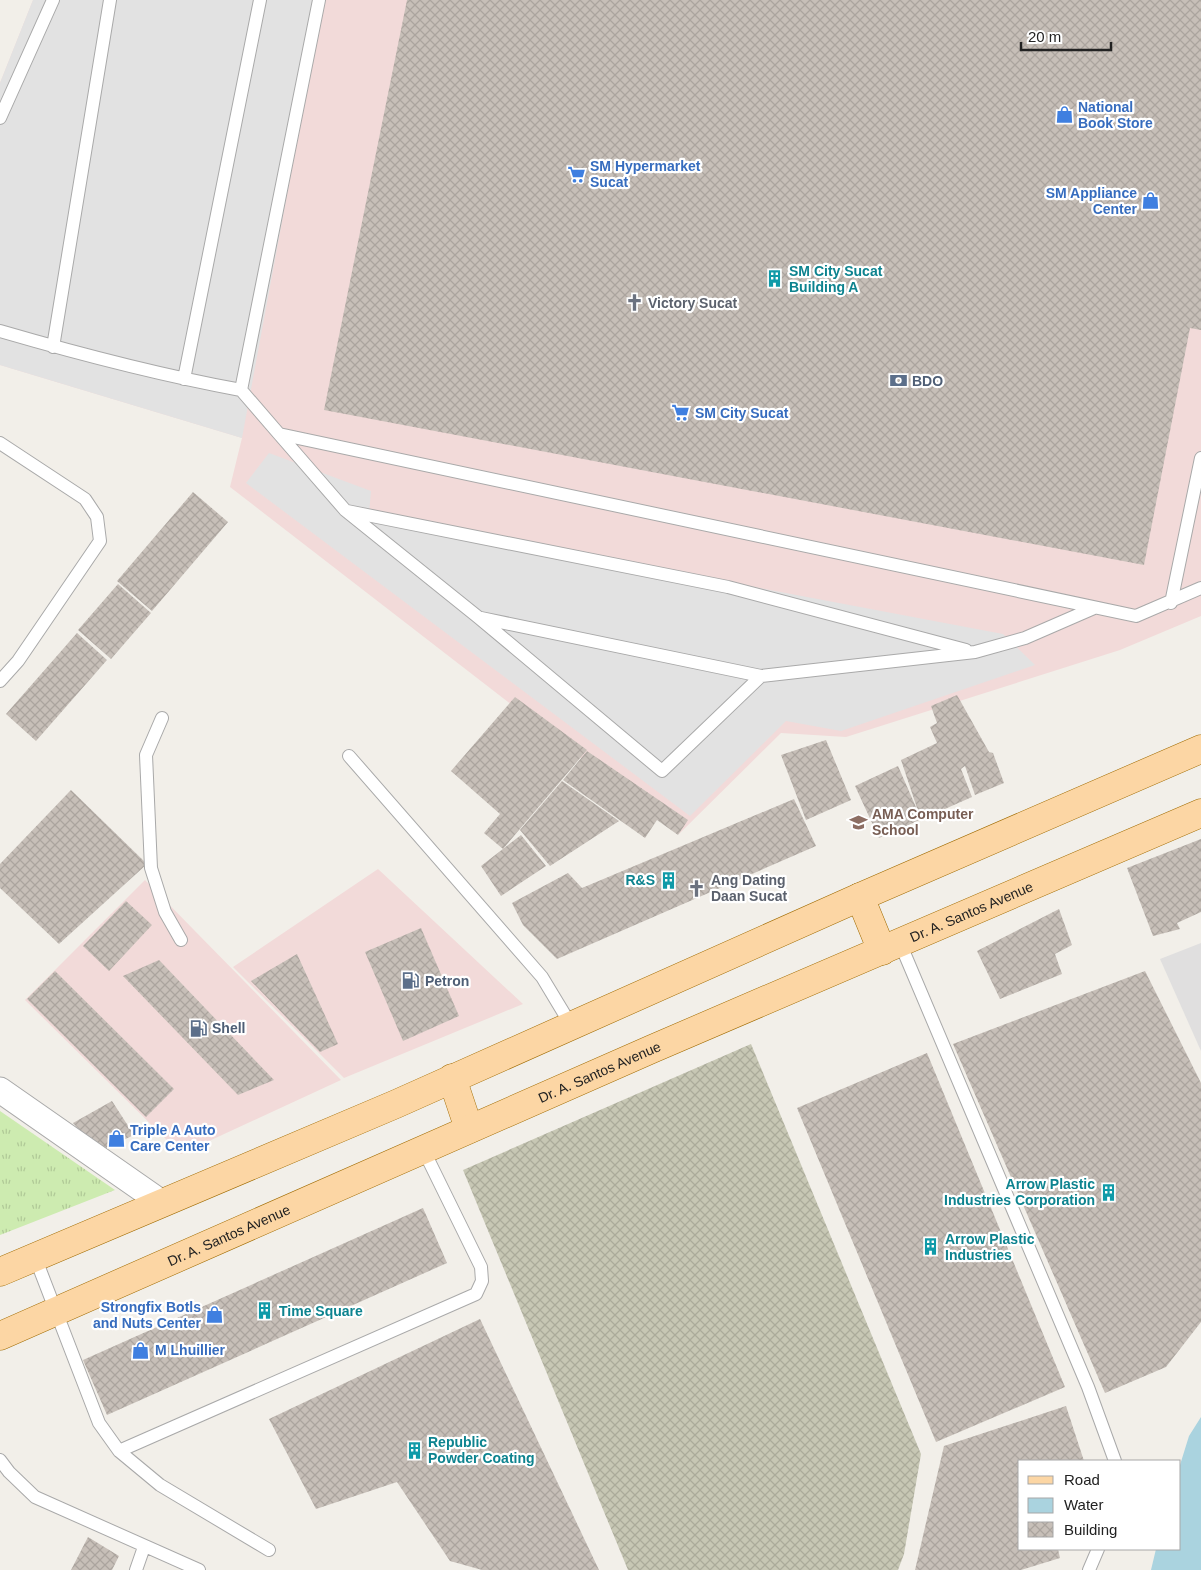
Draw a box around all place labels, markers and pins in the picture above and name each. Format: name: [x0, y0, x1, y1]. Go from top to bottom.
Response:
place label: National Book Store: [1078, 99, 1153, 131]
shop icon: National Book Store: [1054, 105, 1074, 125]
place label: SM Hypermarket Sucat: [590, 158, 701, 190]
supermarket icon: SM Hypermarket Sucat: [566, 164, 586, 184]
place label: SM Appliance Center: [1046, 185, 1138, 217]
shop icon: SM Appliance Center: [1141, 191, 1161, 211]
place label: SM City Sucat Building A: [789, 263, 883, 295]
building icon: SM City Sucat Building A: [765, 269, 785, 289]
church icon: Victory Sucat: [624, 293, 644, 313]
place label: Victory Sucat: [648, 295, 738, 311]
bank icon: BDO: [888, 371, 908, 391]
place label: BDO: [912, 373, 943, 389]
supermarket icon: SM City Sucat: [671, 403, 691, 423]
place label: SM City Sucat: [695, 405, 789, 421]
place label: AMA Computer School: [872, 806, 974, 838]
school or university icon: AMA Computer School: [848, 812, 868, 832]
building icon: R&S: [659, 870, 679, 890]
place label: R&S: [625, 872, 655, 888]
place label: Ang Dating Daan Sucat: [711, 872, 788, 904]
church icon: Ang Dating Daan Sucat: [687, 878, 707, 898]
fuel station icon: Petron: [401, 971, 421, 991]
place label: Petron: [425, 973, 469, 989]
fuel station icon: Shell: [188, 1018, 208, 1038]
place label: Shell: [212, 1020, 245, 1036]
place label: Triple A Auto Care Center: [130, 1122, 216, 1154]
shop icon: Triple A Auto Care Center: [106, 1128, 126, 1148]
place label: Arrow Plastic Industries Corporation: [944, 1176, 1095, 1208]
building icon: Arrow Plastic Industries Corporation: [1099, 1182, 1119, 1202]
place label: Arrow Plastic Industries: [945, 1231, 1035, 1263]
building icon: Arrow Plastic Industries: [921, 1237, 941, 1257]
place label: Strongfix Botls and Nuts Center: [93, 1299, 202, 1331]
building icon: Time Square: [255, 1301, 275, 1321]
place label: Time Square: [279, 1303, 363, 1319]
shop icon: Strongfix Botls and Nuts Center: [205, 1305, 225, 1325]
shop icon: M Lhuillier: [131, 1340, 151, 1360]
place label: M Lhuillier: [155, 1342, 226, 1358]
place label: Republic Powder Coating: [428, 1434, 535, 1466]
building icon: Republic Powder Coating: [404, 1440, 424, 1460]

